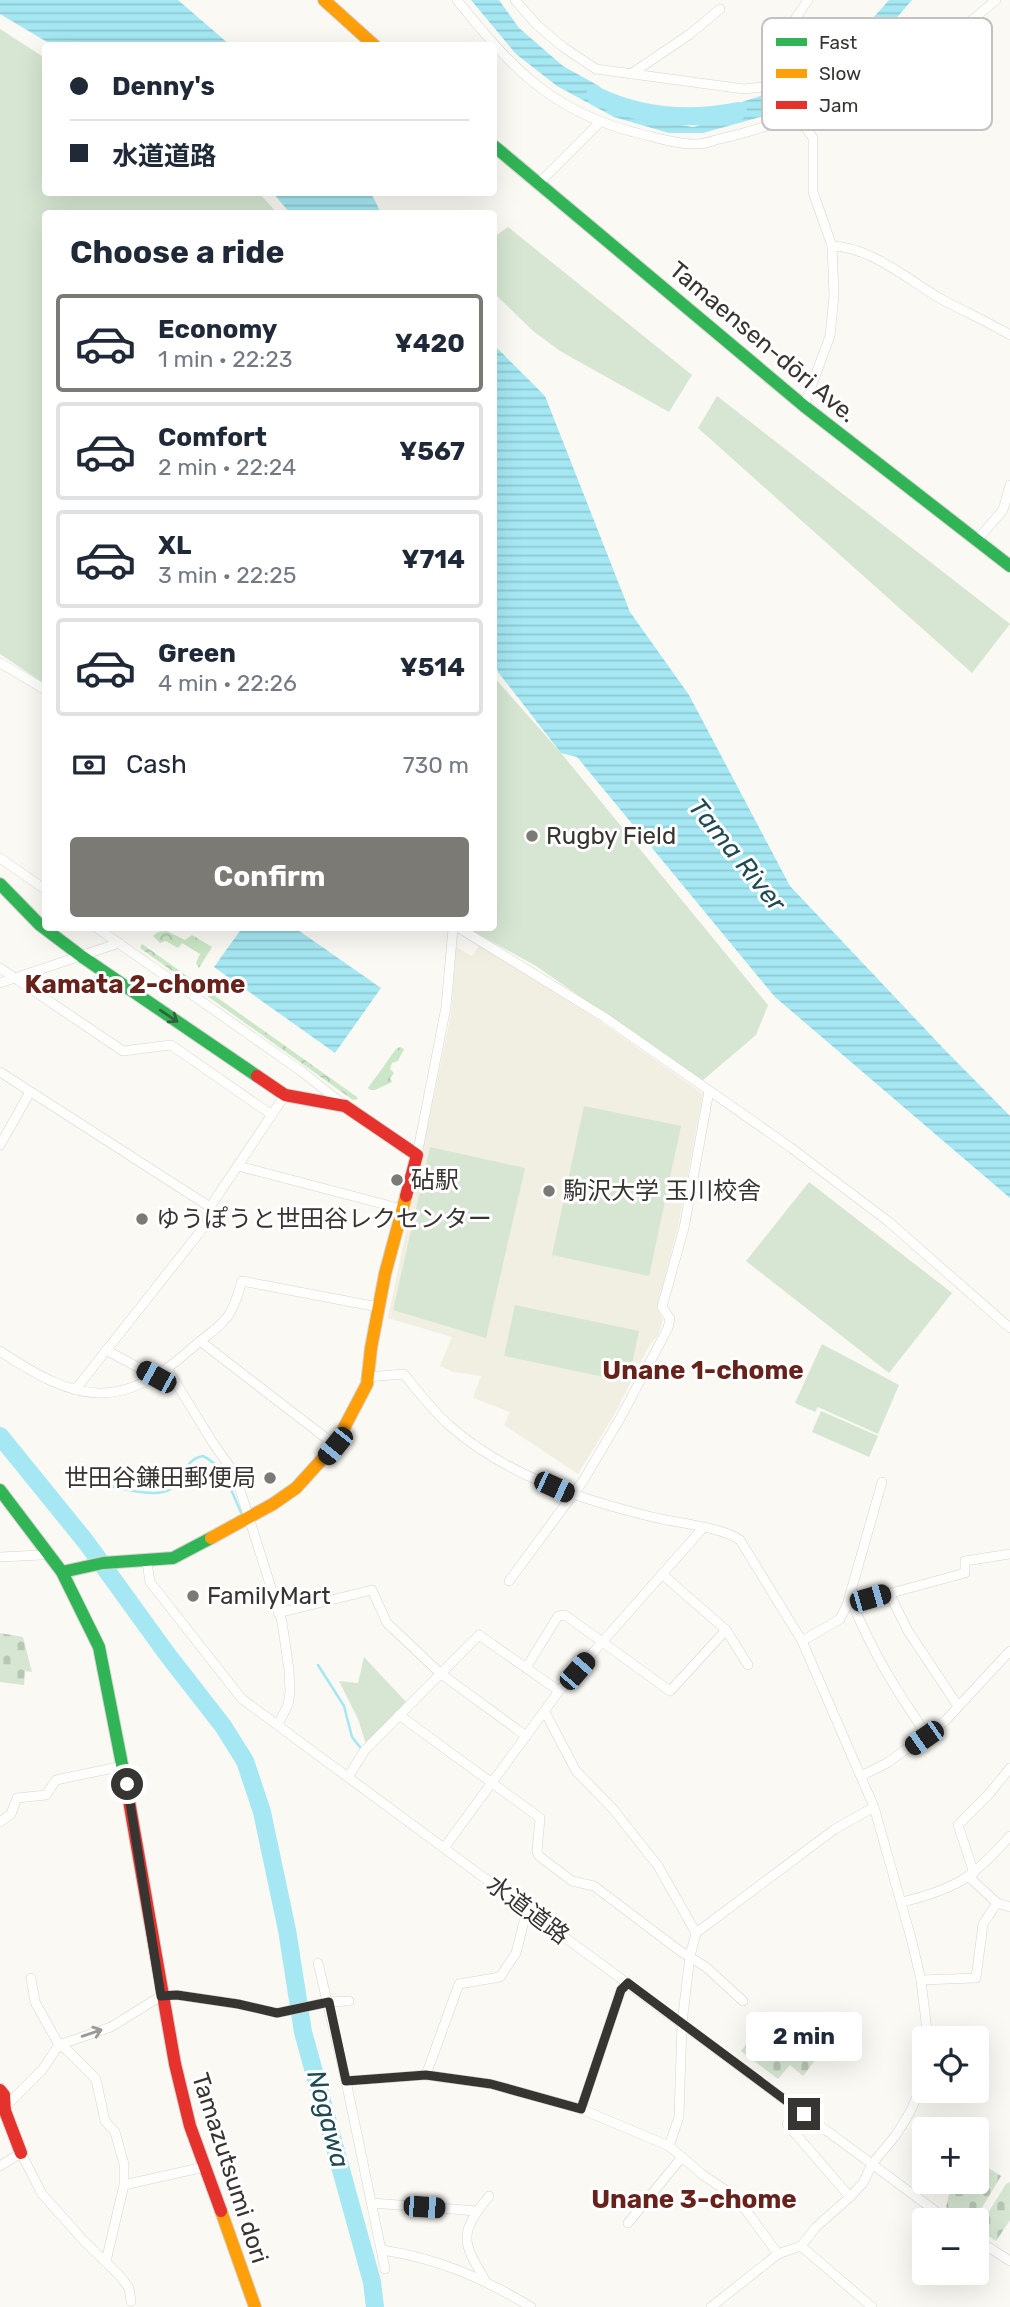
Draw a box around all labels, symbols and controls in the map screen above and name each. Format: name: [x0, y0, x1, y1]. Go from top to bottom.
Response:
legend: [762, 18, 992, 130]
text: Fast: [819, 31, 858, 54]
text: Slow: [819, 62, 861, 85]
text: Denny's: [112, 71, 215, 102]
text: Jam: [819, 94, 858, 117]
text: 水道道路: [112, 141, 216, 172]
text: Choose a ride: [70, 233, 284, 271]
street label: Tamaensen-dōri Ave.: [664, 256, 862, 428]
icon: car: [74, 312, 137, 375]
text: Economy: [158, 314, 277, 345]
text: ¥420: [395, 328, 465, 359]
text: 1 min · 22:23: [158, 345, 293, 373]
icon: car: [74, 420, 137, 483]
text: Comfort: [158, 422, 267, 453]
text: ¥567: [399, 436, 465, 467]
text: 2 min · 22:24: [158, 453, 296, 481]
icon: car: [74, 528, 137, 591]
text: XL: [158, 530, 191, 561]
text: ¥714: [402, 544, 465, 575]
text: 3 min · 22:25: [158, 561, 296, 589]
icon: car: [74, 636, 137, 699]
text: Green: [158, 638, 236, 669]
text: ¥514: [400, 652, 465, 683]
text: 4 min · 22:26: [158, 669, 297, 697]
icon: cash: [70, 746, 108, 784]
text: Cash: [126, 749, 187, 780]
text: 730 m: [403, 751, 469, 779]
water label: Tama River: [682, 792, 793, 919]
place label: Rugby Field: [546, 822, 676, 850]
marker: Rugby Field: [524, 828, 540, 844]
button: Confirm: [70, 837, 469, 917]
district label: Kamata 2-chome: [25, 969, 245, 1000]
one-way arrow: [159, 1009, 178, 1023]
place label: 砧駅: [411, 1166, 459, 1194]
marker: 砧駅: [389, 1172, 405, 1188]
place label: 駒沢大学 玉川校舎: [563, 1177, 761, 1205]
marker: 駒沢大学 玉川校舎: [541, 1183, 557, 1199]
place label: ゆうぽうと世田谷レクセンター: [156, 1205, 492, 1233]
marker: ゆうぽうと世田谷レクセンター: [134, 1211, 150, 1227]
district label: Unane 1-chome: [602, 1355, 804, 1386]
car: [133, 1358, 180, 1396]
car: [314, 1423, 357, 1469]
place label: 世田谷鎌田郵便局: [64, 1464, 256, 1492]
car: [531, 1469, 578, 1505]
marker: 世田谷鎌田郵便局: [262, 1470, 278, 1486]
place label: FamilyMart: [207, 1582, 331, 1610]
car: [847, 1582, 894, 1614]
marker: FamilyMart: [185, 1588, 201, 1604]
car: [556, 1648, 599, 1694]
car: [901, 1717, 948, 1759]
route start: [111, 1768, 143, 1800]
street label: 水道道路: [481, 1870, 575, 1950]
callout: 2 min: [746, 2012, 862, 2062]
text: 2 min: [773, 2022, 835, 2050]
one-way arrow: [81, 2026, 103, 2038]
map controls: [912, 2026, 989, 2285]
button: locate: [912, 2026, 989, 2103]
water label: Nogawa: [300, 2067, 356, 2171]
street label: Tamazutsumi dori: [186, 2069, 274, 2267]
route end: [788, 2098, 820, 2130]
button: +: [912, 2117, 989, 2194]
district label: Unane 3-chome: [591, 2184, 797, 2215]
car: [403, 2195, 446, 2219]
button: −: [912, 2208, 989, 2285]

